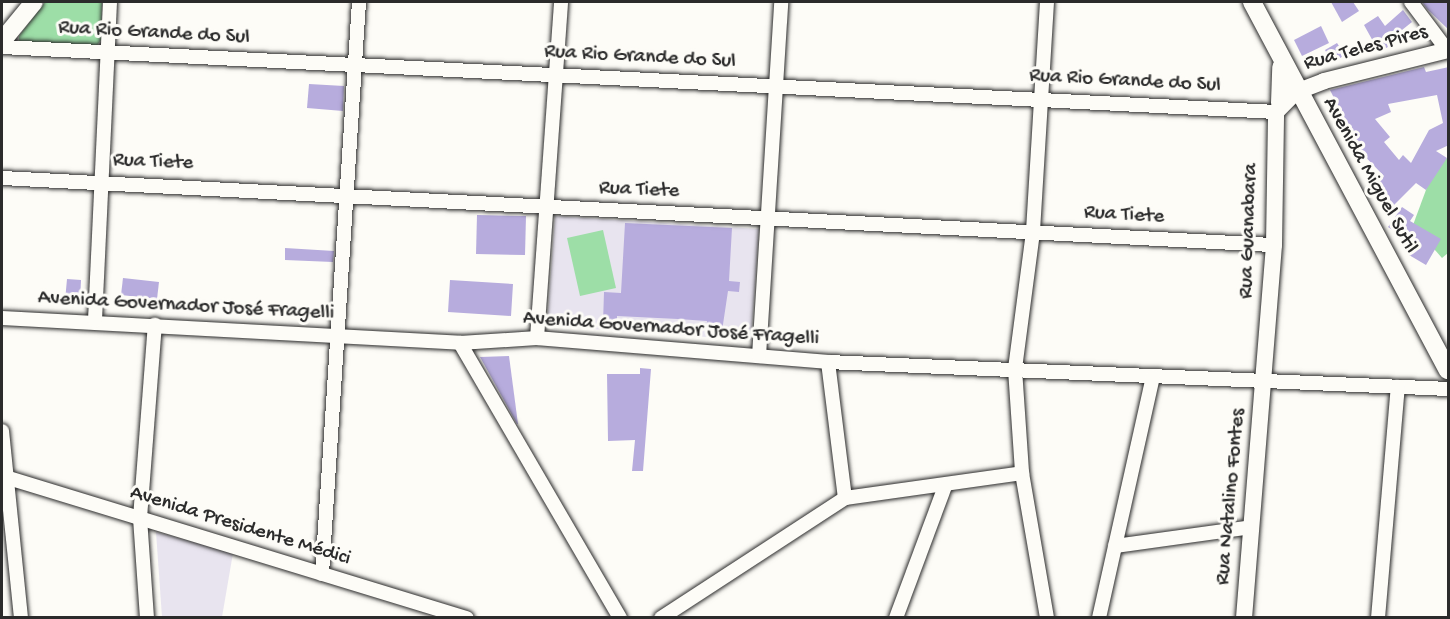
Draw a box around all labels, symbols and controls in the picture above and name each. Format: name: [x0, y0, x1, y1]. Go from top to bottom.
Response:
street label: Rua Rio Grande do Sul: [58, 16, 250, 52]
street label: Rua Teles Pires: [1302, 20, 1430, 78]
street label: Rua Rio Grande do Sul: [544, 40, 736, 76]
street label: Rua Rio Grande do Sul: [1029, 64, 1221, 100]
street label: Avenida Miguel Sutil: [1316, 94, 1422, 258]
street label: Rua Tiete: [112, 149, 194, 177]
street label: Rua Guanabara: [1235, 163, 1265, 299]
street label: Rua Tiete: [598, 177, 680, 205]
street label: Rua Tiete: [1083, 201, 1165, 231]
street label: Avenida Governador José Fragelli: [37, 287, 335, 327]
street label: Avenida Governador José Fragelli: [522, 307, 820, 353]
street label: Rua Natalino Fontes: [1212, 408, 1252, 586]
street label: Avenida Presidente Médici: [127, 481, 353, 573]

